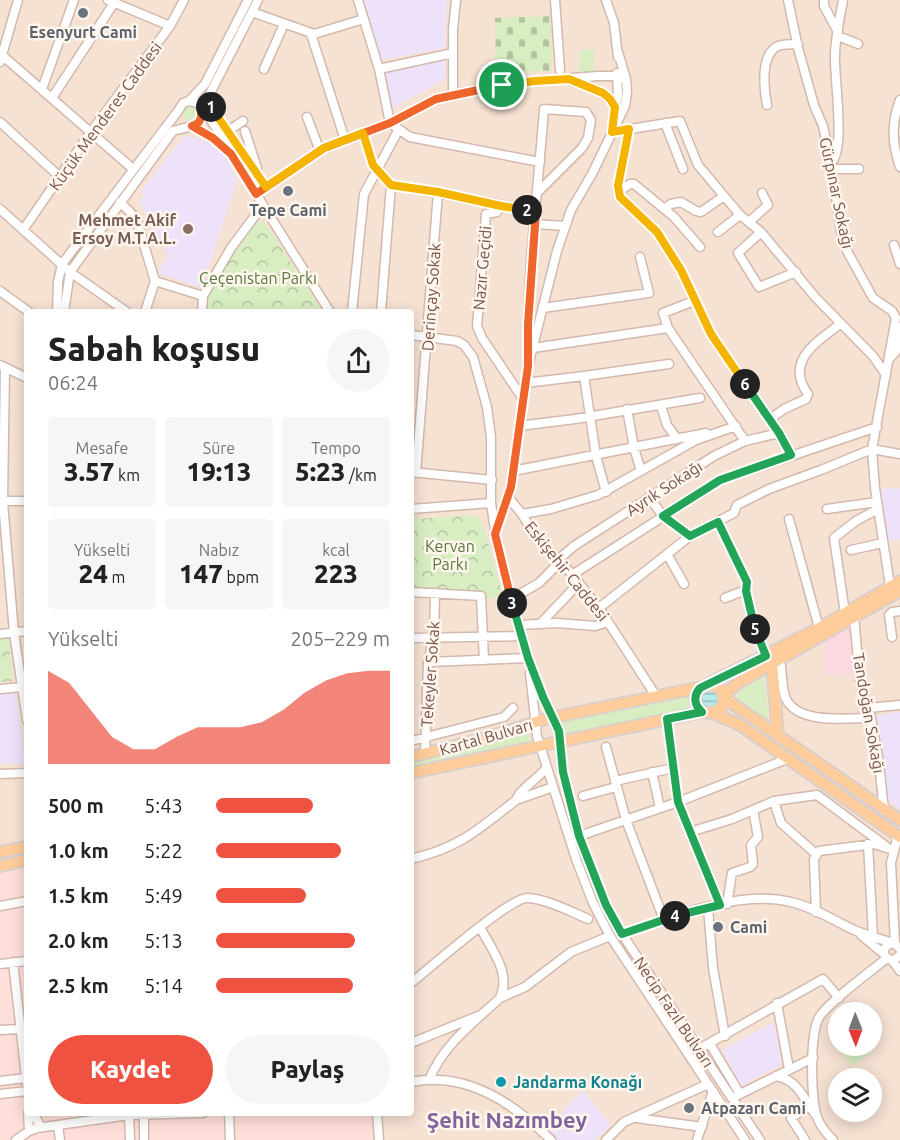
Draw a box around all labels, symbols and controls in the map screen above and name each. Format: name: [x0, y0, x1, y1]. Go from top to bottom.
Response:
marker: Esenyurt Cami: [76, 6, 90, 20]
place label: Esenyurt Cami: [29, 23, 137, 41]
street label: Küçük Menderes Caddesi: [45, 38, 165, 194]
pin: [476, 59, 527, 110]
icon: arrive: [485, 68, 518, 101]
pin: 1: [196, 92, 226, 122]
text: 1: [206, 98, 216, 116]
street label: Gürpınar Sokağı: [816, 136, 858, 250]
marker: Tepe Cami: [281, 184, 295, 198]
pin: 2: [512, 195, 542, 225]
place label: Tepe Cami: [249, 201, 327, 219]
text: 2: [522, 201, 532, 219]
place label: Mehmet Akif Ersoy M.T.A.L.: [72, 211, 176, 247]
marker: Mehmet Akif Ersoy M.T.A.L.: [181, 222, 195, 236]
street label: Nazır Geçidi: [469, 225, 495, 311]
street label: Derinçay Sokak: [418, 242, 444, 352]
park label: Çeçenistan Parkı: [199, 269, 317, 287]
button: share: [327, 329, 390, 392]
text: Sabah koşusu: [48, 330, 260, 367]
pin: 6: [730, 369, 760, 399]
text: 06:24: [48, 371, 98, 394]
text: 6: [740, 375, 750, 393]
text: Mesafe: [76, 439, 128, 457]
text: Süre: [203, 439, 235, 457]
text: Tempo: [311, 439, 361, 457]
text: 3.57: [64, 457, 114, 486]
text: 19:13: [186, 457, 252, 486]
text: 5:23: [295, 457, 345, 486]
street label: Ayrık Sokağı: [623, 457, 705, 519]
text: km: [114, 466, 140, 484]
text: /km: [345, 466, 377, 484]
street label: Eskişehir Caddesi: [521, 518, 613, 624]
park label: Kervan Parkı: [425, 537, 475, 573]
text: Yükselti: [74, 541, 130, 559]
text: Nabız: [199, 541, 239, 559]
text: kcal: [322, 541, 350, 559]
text: 24: [79, 559, 108, 588]
text: 147: [179, 559, 223, 588]
text: 223: [314, 559, 358, 588]
text: m: [108, 568, 125, 586]
text: bpm: [223, 568, 259, 586]
pin: 3: [497, 588, 527, 618]
text: 3: [507, 594, 517, 612]
pin: 5: [740, 614, 770, 644]
street label: Tekeyler Sokak: [417, 620, 443, 728]
text: 5: [750, 620, 760, 638]
text: Yükselti: [48, 627, 118, 650]
text: 205–229 m: [291, 627, 390, 650]
street label: Tandoğan Sokağı: [850, 652, 888, 774]
street label: Kartal Bulvarı: [437, 715, 535, 759]
text: 500 m: [48, 794, 104, 817]
text: 5:43: [144, 794, 183, 817]
text: 1.0 km: [48, 839, 109, 862]
text: 5:22: [144, 839, 183, 862]
text: 1.5 km: [48, 884, 109, 907]
text: 5:49: [144, 884, 183, 907]
pin: 4: [660, 901, 690, 931]
text: 4: [670, 907, 680, 925]
place label: Cami: [730, 918, 767, 936]
marker: Cami: [711, 920, 725, 934]
text: 2.0 km: [48, 929, 109, 952]
text: 5:13: [144, 929, 183, 952]
street label: Necip Fazıl Bulvarı: [630, 953, 718, 1071]
text: 2.5 km: [48, 974, 109, 997]
text: 5:14: [144, 974, 183, 997]
north arrow: [828, 1002, 882, 1056]
map controls: [828, 1002, 882, 1122]
button: Kaydet: [48, 1035, 213, 1104]
button: Paylaş: [225, 1035, 390, 1104]
button: layers: [828, 1068, 882, 1122]
place label: Jandarma Konağı: [513, 1073, 642, 1091]
marker: Jandarma Konağı: [494, 1075, 508, 1089]
place label: Atpazarı Cami: [701, 1099, 806, 1117]
marker: Atpazarı Cami: [682, 1101, 696, 1115]
district label: Şehit Nazımbey: [427, 1107, 588, 1133]

